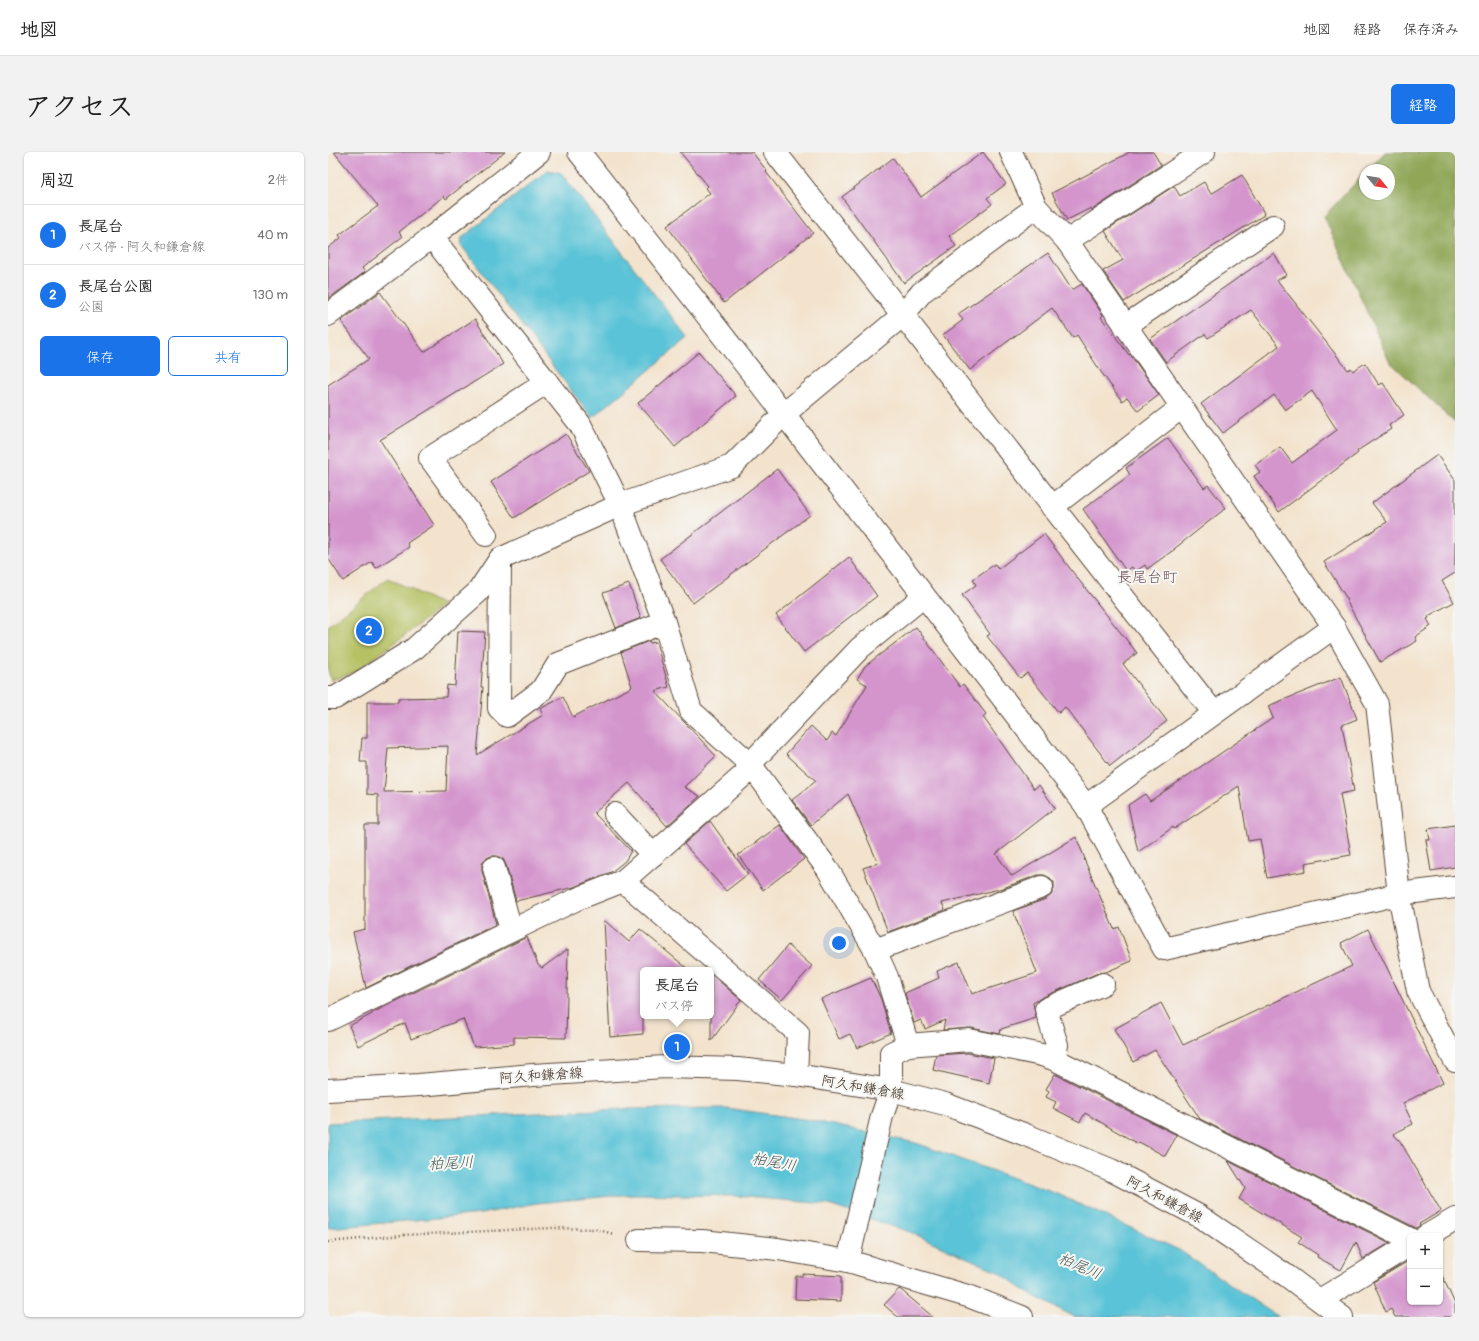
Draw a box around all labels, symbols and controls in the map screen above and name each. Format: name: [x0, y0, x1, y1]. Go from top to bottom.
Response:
text: 地図: [20, 18, 58, 42]
text: 地図: [1303, 21, 1331, 38]
text: 経路: [1353, 21, 1381, 38]
text: 保存済み: [1403, 21, 1459, 38]
button: 経路: [1391, 84, 1455, 124]
text: アクセス: [24, 90, 134, 125]
north arrow: [1359, 164, 1395, 200]
text: 周辺: [40, 170, 74, 191]
text: 2件: [268, 172, 288, 188]
text: 長尾台: [78, 217, 123, 236]
text: 1: [50, 227, 56, 243]
text: 40 m: [257, 227, 288, 243]
text: バス停 · 阿久和鎌倉線: [78, 239, 205, 255]
text: 長尾台公園: [78, 277, 153, 296]
text: 2: [49, 287, 57, 303]
text: 130 m: [252, 287, 288, 303]
text: 公園: [78, 299, 104, 315]
button: 保存: [40, 336, 160, 376]
button: 共有: [168, 336, 288, 376]
district label: 長尾台町: [1117, 568, 1178, 587]
pin: 2: [356, 616, 382, 646]
your location: [829, 933, 849, 953]
popup: [640, 967, 714, 1019]
text: 長尾台: [654, 976, 700, 995]
text: バス停: [654, 998, 694, 1014]
pin: 1: [664, 1032, 690, 1062]
street label: 阿久和鎌倉線: [499, 1064, 584, 1087]
street label: 阿久和鎌倉線: [820, 1072, 906, 1103]
water label: 柏尾川: [750, 1149, 798, 1176]
water label: 柏尾川: [428, 1153, 474, 1174]
street label: 阿久和鎌倉線: [1124, 1172, 1206, 1227]
map controls: [1407, 1233, 1443, 1305]
button: +: [1407, 1233, 1443, 1269]
water label: 柏尾川: [1055, 1249, 1104, 1284]
button: −: [1407, 1269, 1443, 1305]

